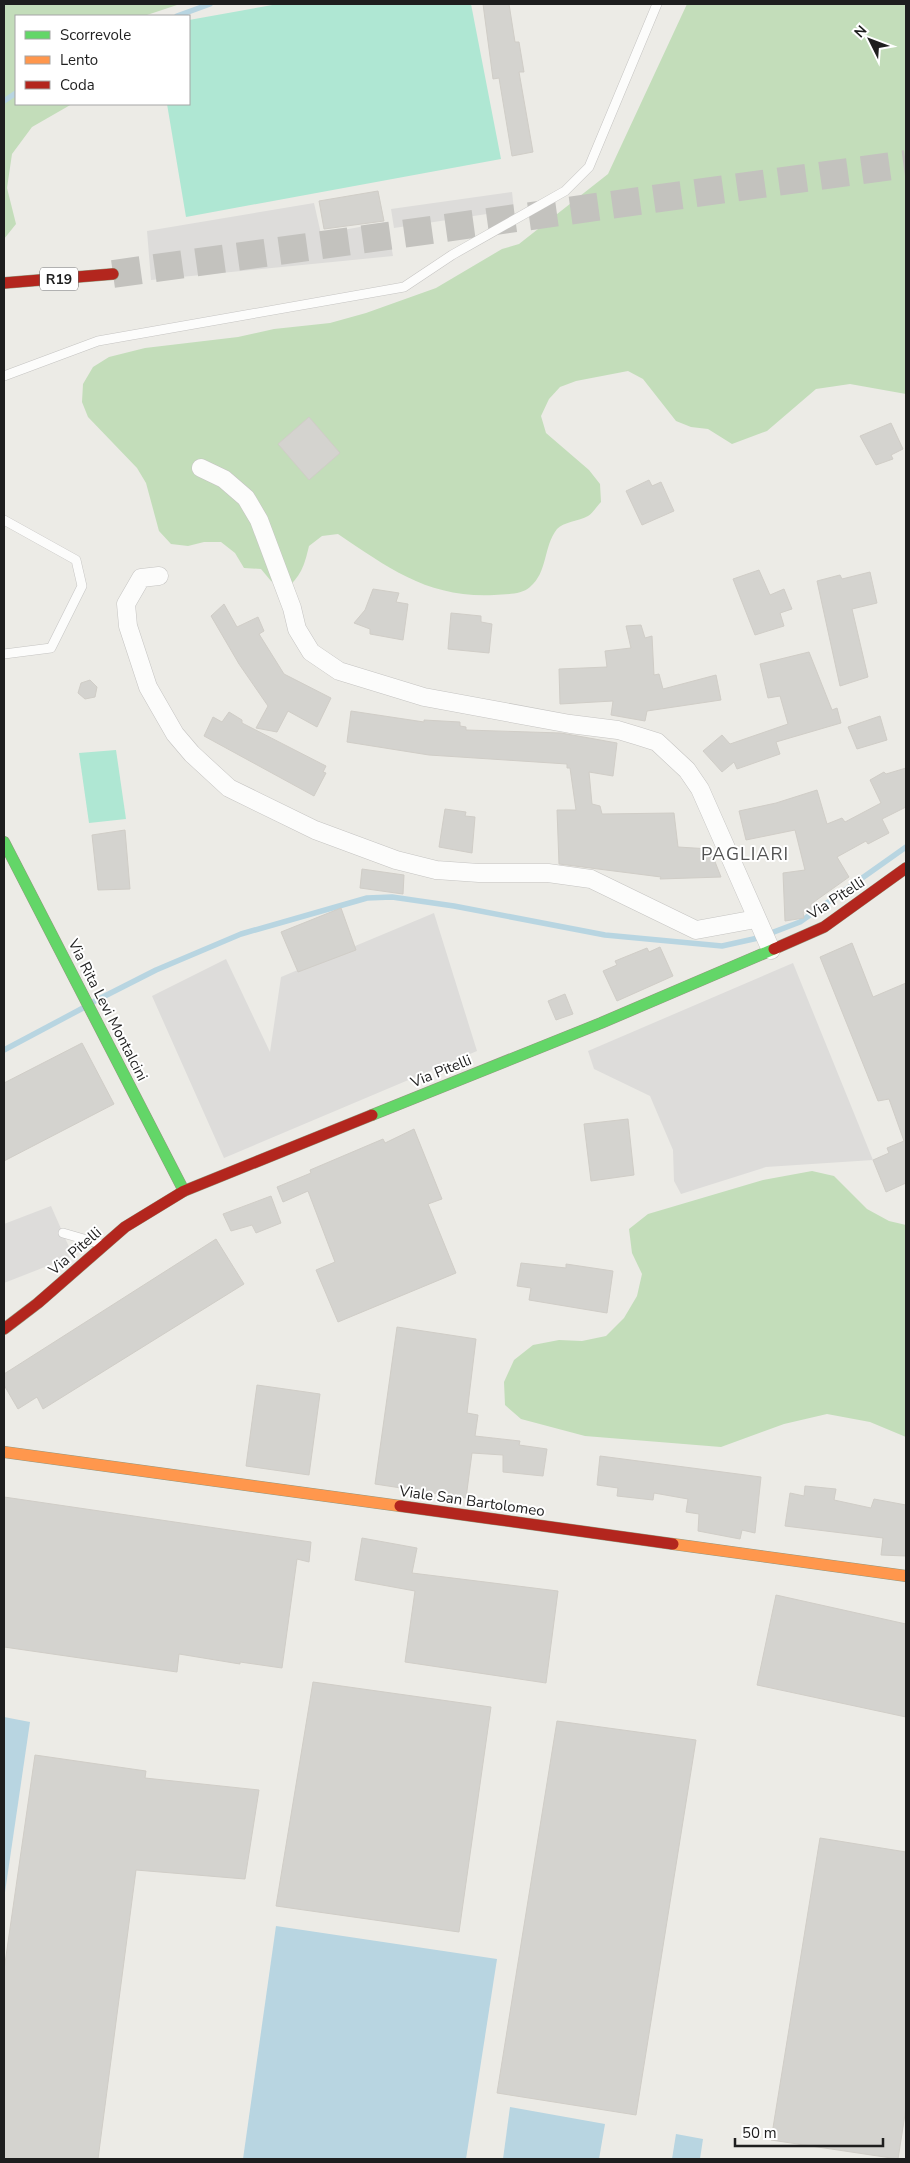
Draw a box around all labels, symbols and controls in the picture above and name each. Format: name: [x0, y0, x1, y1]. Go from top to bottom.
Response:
legend: [15, 15, 190, 105]
north arrow: [845, 15, 895, 65]
text: N: [850, 21, 871, 42]
text: Scorrevole: [60, 25, 131, 45]
text: Lento: [60, 50, 98, 70]
text: Coda: [60, 75, 95, 95]
road number: R19: [40, 268, 78, 290]
district label: PAGLIARI: [701, 842, 789, 866]
street label: Via Pitelli: [803, 872, 868, 924]
street label: Via Rita Levi Montalcini: [63, 935, 153, 1084]
street label: Via Pitelli: [407, 1050, 474, 1093]
street label: Via Pitelli: [43, 1222, 106, 1280]
street label: Viale San Bartolomeo: [397, 1481, 546, 1521]
scale bar: [735, 2116, 882, 2148]
text: 50 m: [742, 2123, 777, 2143]

